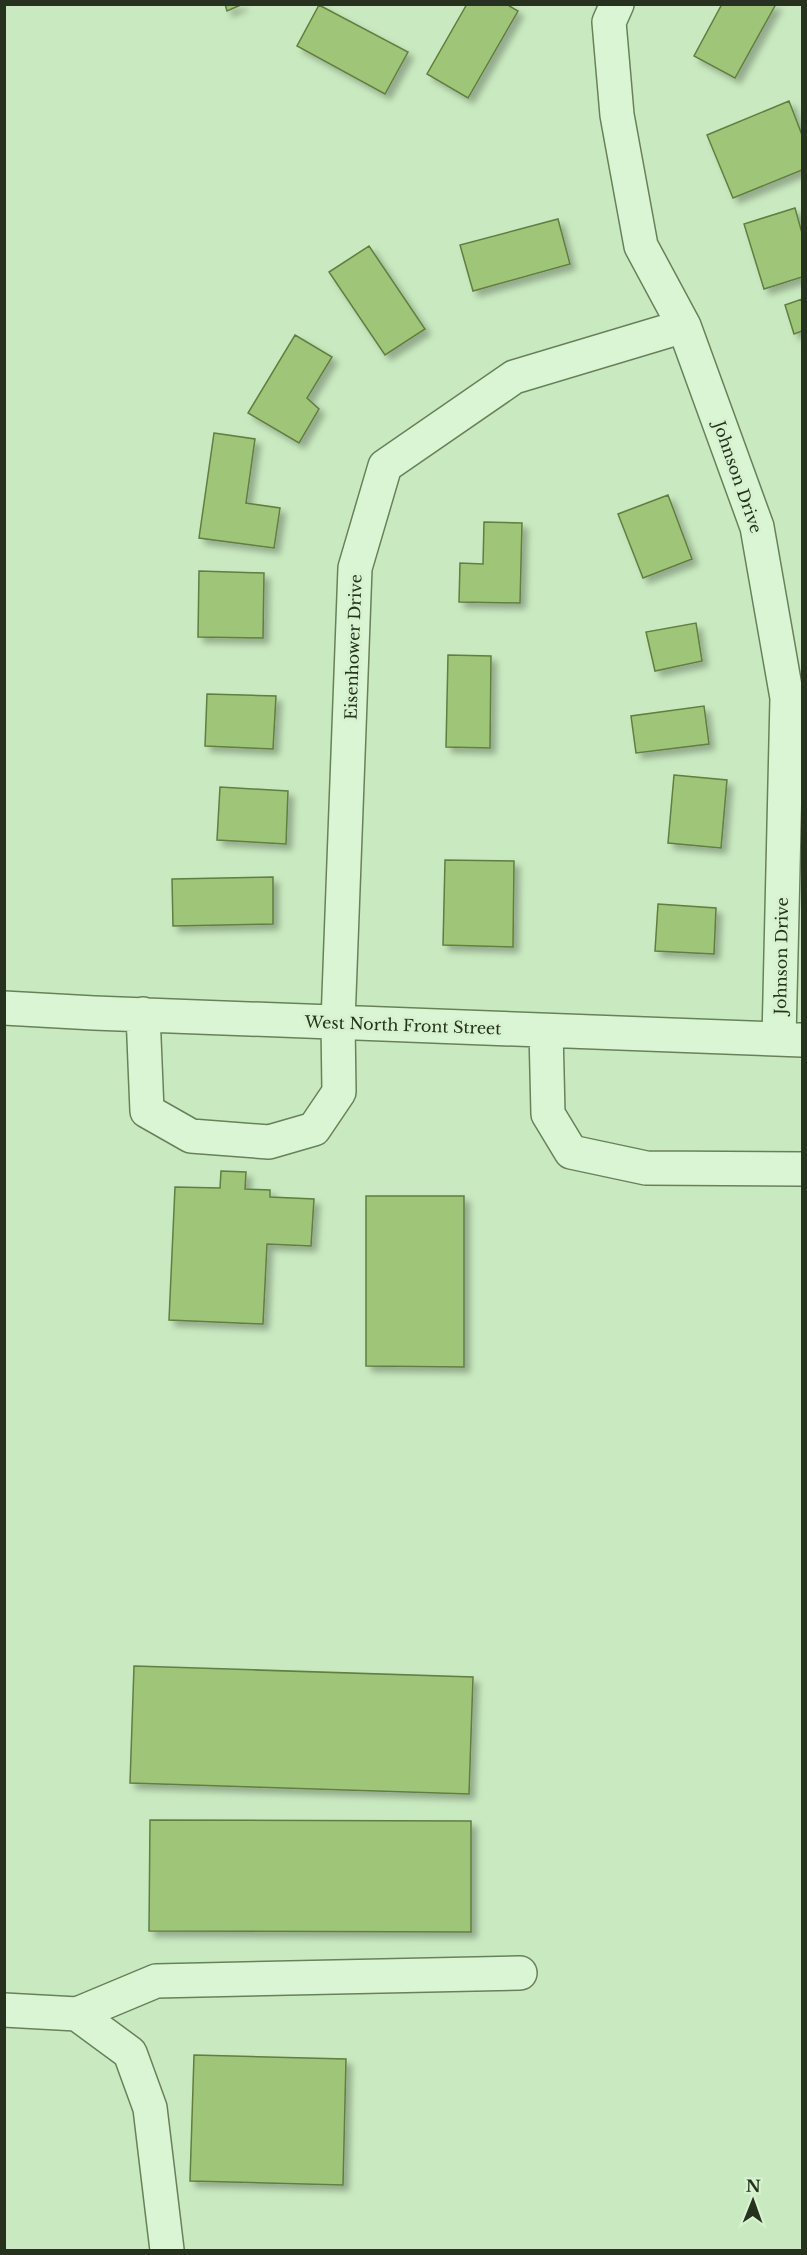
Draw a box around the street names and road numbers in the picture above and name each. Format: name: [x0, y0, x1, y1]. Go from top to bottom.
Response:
street label: Johnson Drive: [709, 416, 767, 536]
street label: Eisenhower Drive: [340, 574, 366, 720]
street label: Johnson Drive: [770, 897, 792, 1017]
street label: West North Front Street: [303, 1012, 502, 1038]

